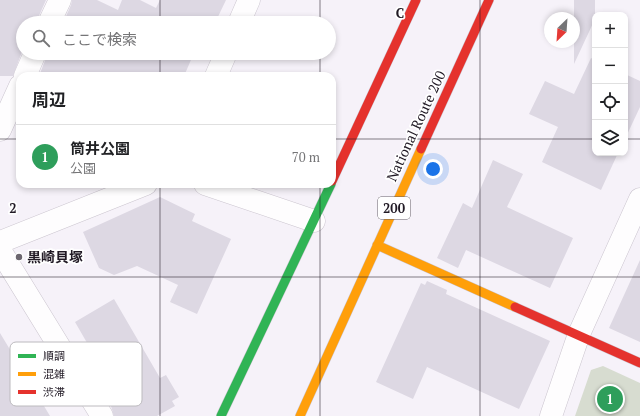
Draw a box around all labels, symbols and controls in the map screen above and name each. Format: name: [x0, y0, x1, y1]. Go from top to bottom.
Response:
text: C: [396, 4, 404, 22]
north arrow: [544, 12, 580, 48]
map controls: [592, 12, 628, 156]
button: +: [592, 12, 628, 48]
search box: [16, 16, 336, 60]
icon: search: [30, 27, 52, 49]
text: ここで検索: [62, 29, 137, 49]
button: −: [592, 48, 628, 84]
street label: National Route 200: [382, 67, 450, 184]
button: locate: [592, 84, 628, 120]
text: 周辺: [32, 88, 66, 111]
button: layers: [592, 120, 628, 156]
text: 筒井公園: [70, 138, 130, 158]
text: 1: [41, 148, 49, 166]
text: 70 m: [292, 148, 320, 166]
text: 公園: [70, 159, 96, 177]
your location: [423, 159, 443, 179]
road number: 200: [378, 197, 410, 219]
text: 2: [9, 199, 17, 217]
place label: 黒崎貝塚: [27, 247, 83, 266]
marker: 黒崎貝塚: [14, 252, 24, 262]
legend: [10, 342, 142, 406]
text: 順調: [43, 349, 65, 363]
text: 混雑: [43, 367, 65, 381]
pin: 1: [597, 384, 623, 414]
text: 渋滞: [43, 385, 65, 399]

